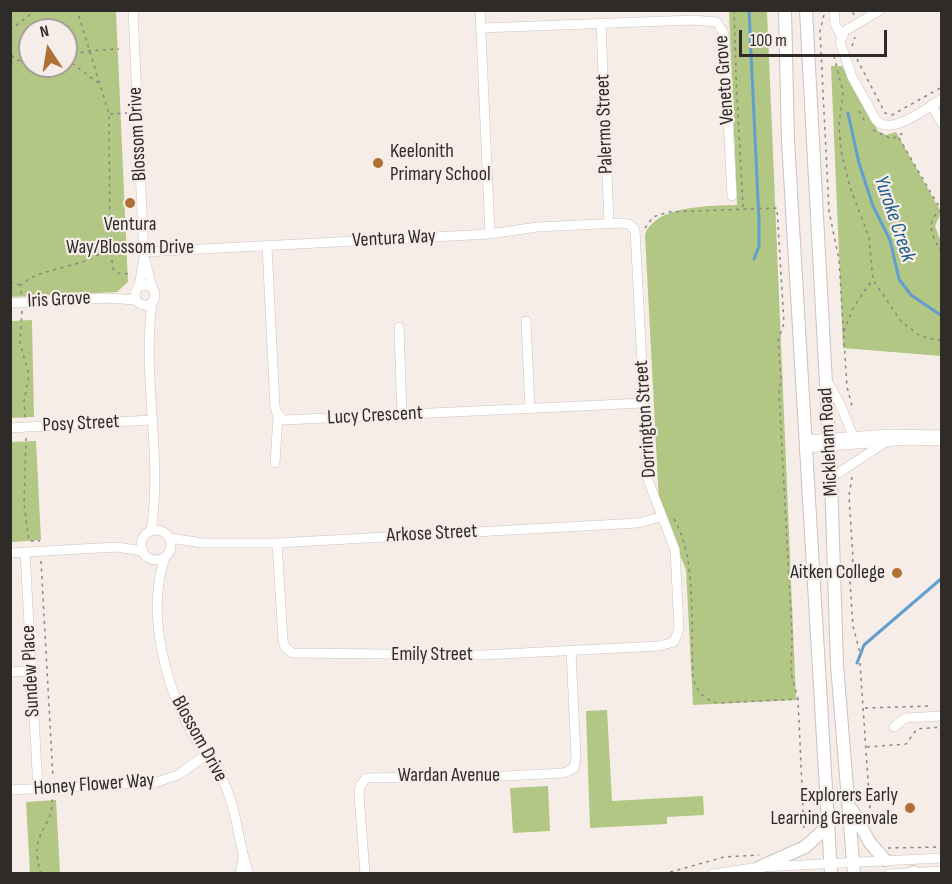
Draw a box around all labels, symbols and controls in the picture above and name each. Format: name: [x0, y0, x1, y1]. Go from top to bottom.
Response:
north arrow: [18, 18, 78, 78]
scale bar: [742, 18, 890, 56]
text: N: [38, 22, 51, 42]
text: 100 m: [750, 30, 787, 51]
street label: Veneto Grove: [710, 34, 740, 126]
street label: Palermo Street: [591, 74, 619, 174]
street label: Blossom Drive: [124, 86, 152, 182]
place label: Keelonith Primary School: [390, 140, 491, 187]
marker: Keelonith Primary School: [371, 156, 385, 170]
water label: Yuroke Creek: [868, 173, 920, 265]
marker: Ventura Way/Blossom Drive: [123, 196, 137, 210]
place label: Ventura Way/Blossom Drive: [66, 213, 194, 260]
street label: Ventura Way: [352, 225, 436, 253]
street label: Iris Grove: [27, 286, 91, 314]
street label: Dorrington Street: [630, 359, 662, 479]
street label: Mickleham Road: [814, 387, 844, 497]
street label: Lucy Crescent: [327, 402, 423, 430]
street label: Posy Street: [42, 410, 120, 438]
street label: Arkose Street: [386, 520, 478, 548]
place label: Aitken College: [790, 561, 885, 585]
marker: Aitken College: [890, 566, 904, 580]
street label: Sundew Place: [17, 624, 45, 718]
street label: Emily Street: [391, 643, 473, 667]
street label: Blossom Drive: [166, 692, 232, 786]
street label: Wardan Avenue: [398, 764, 500, 788]
street label: Honey Flower Way: [33, 769, 155, 801]
place label: Explorers Early Learning Greenvale: [770, 784, 898, 831]
marker: Explorers Early Learning Greenvale: [903, 801, 917, 815]

